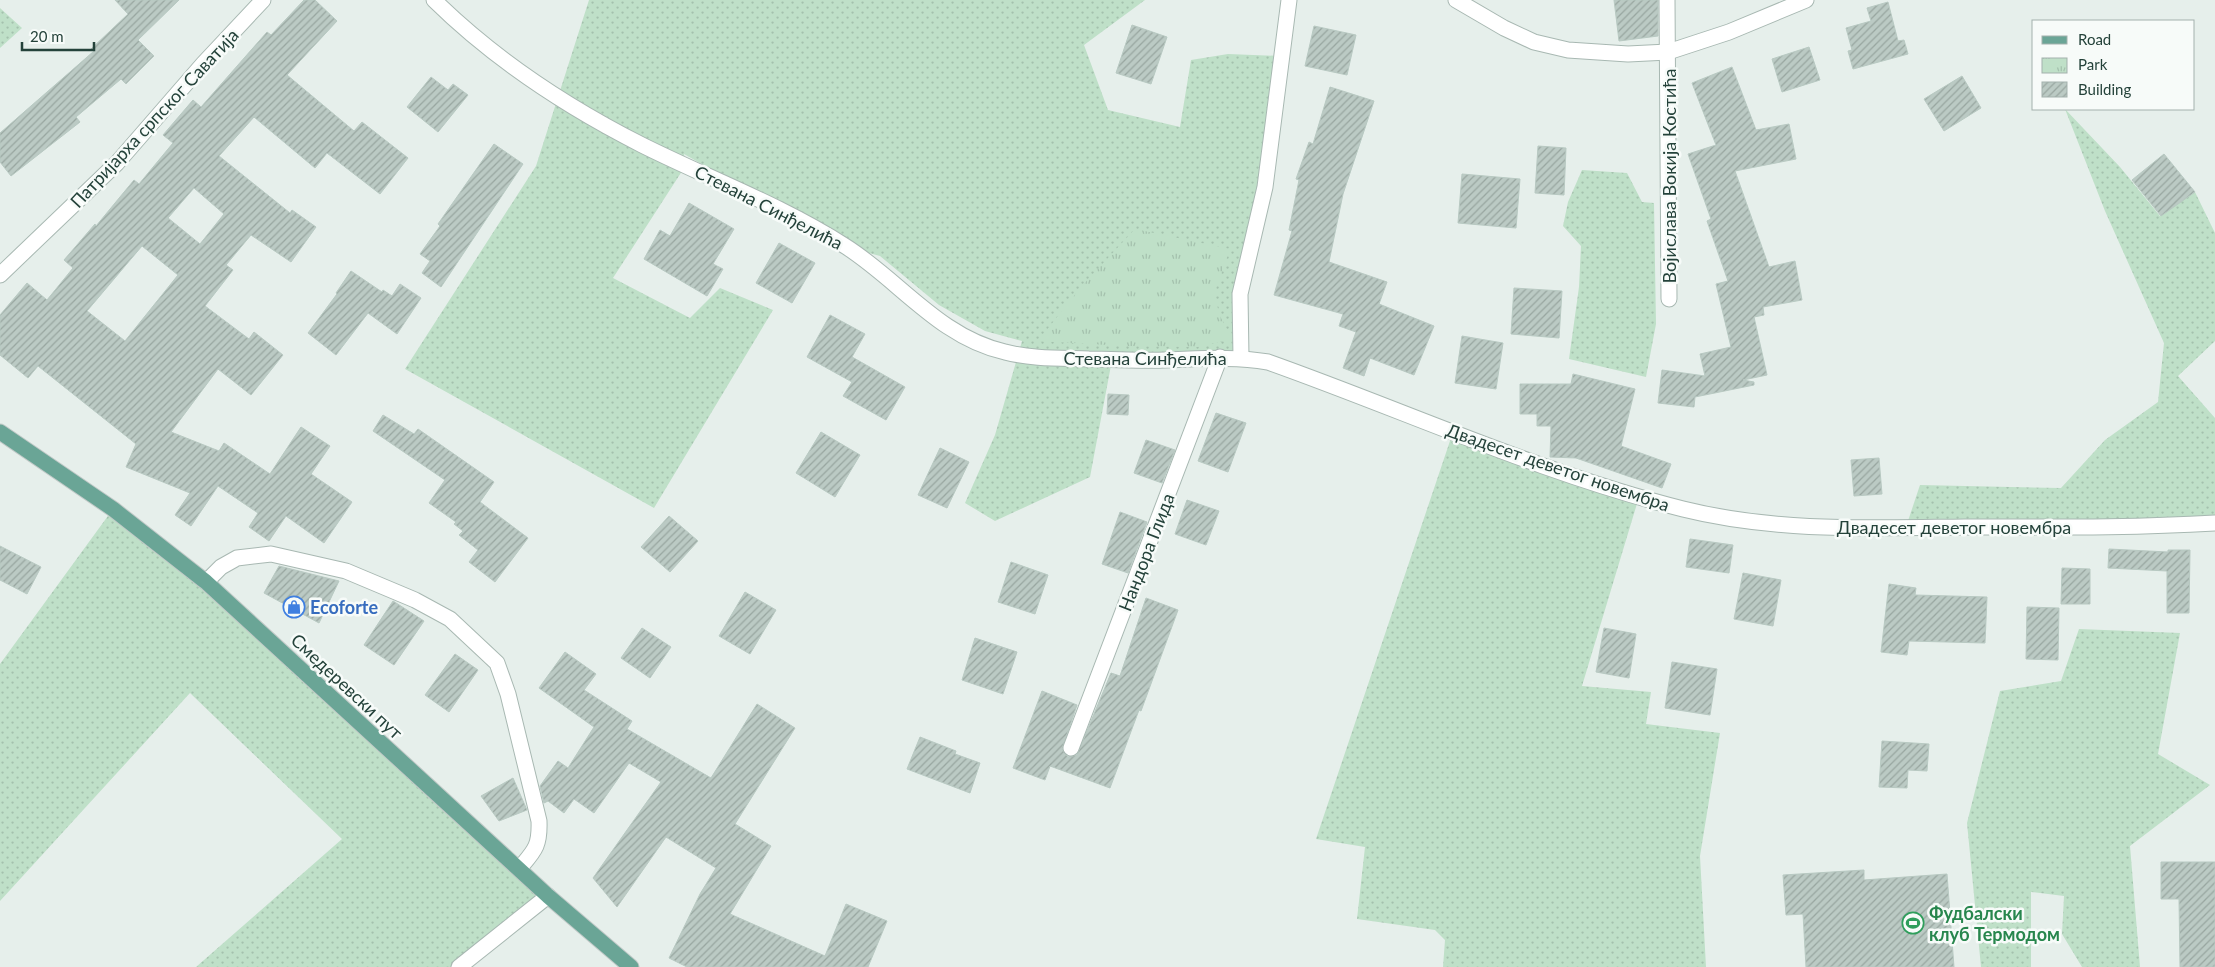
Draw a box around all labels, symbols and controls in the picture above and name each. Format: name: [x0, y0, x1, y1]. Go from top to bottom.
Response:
scale bar: [22, 20, 95, 52]
legend: [2032, 20, 2195, 110]
street label: Патријарха српског Саватија: [65, 24, 243, 212]
text: 20 m: [30, 27, 64, 45]
text: Road: [2078, 30, 2111, 48]
text: Park: [2078, 55, 2108, 73]
street label: Војислава Вокија Костића: [1658, 69, 1680, 283]
text: Building: [2078, 80, 2131, 98]
street label: Стевана Синђелића: [691, 160, 847, 254]
street label: Стевана Синђелића: [1063, 347, 1227, 369]
street label: Двадесет деветог новембра: [1443, 418, 1673, 516]
street label: Нандора Глида: [1113, 490, 1179, 614]
street label: Двадесет деветог новембра: [1837, 516, 2071, 538]
shop icon: Ecoforte: [282, 595, 306, 619]
place label: Ecoforte: [310, 596, 378, 618]
street label: Смедеревски пут: [287, 629, 407, 743]
place label: Фудбалски клуб Термодом: [1929, 902, 2060, 945]
sports icon: Фудбалски клуб Термодом: [1901, 911, 1925, 935]

